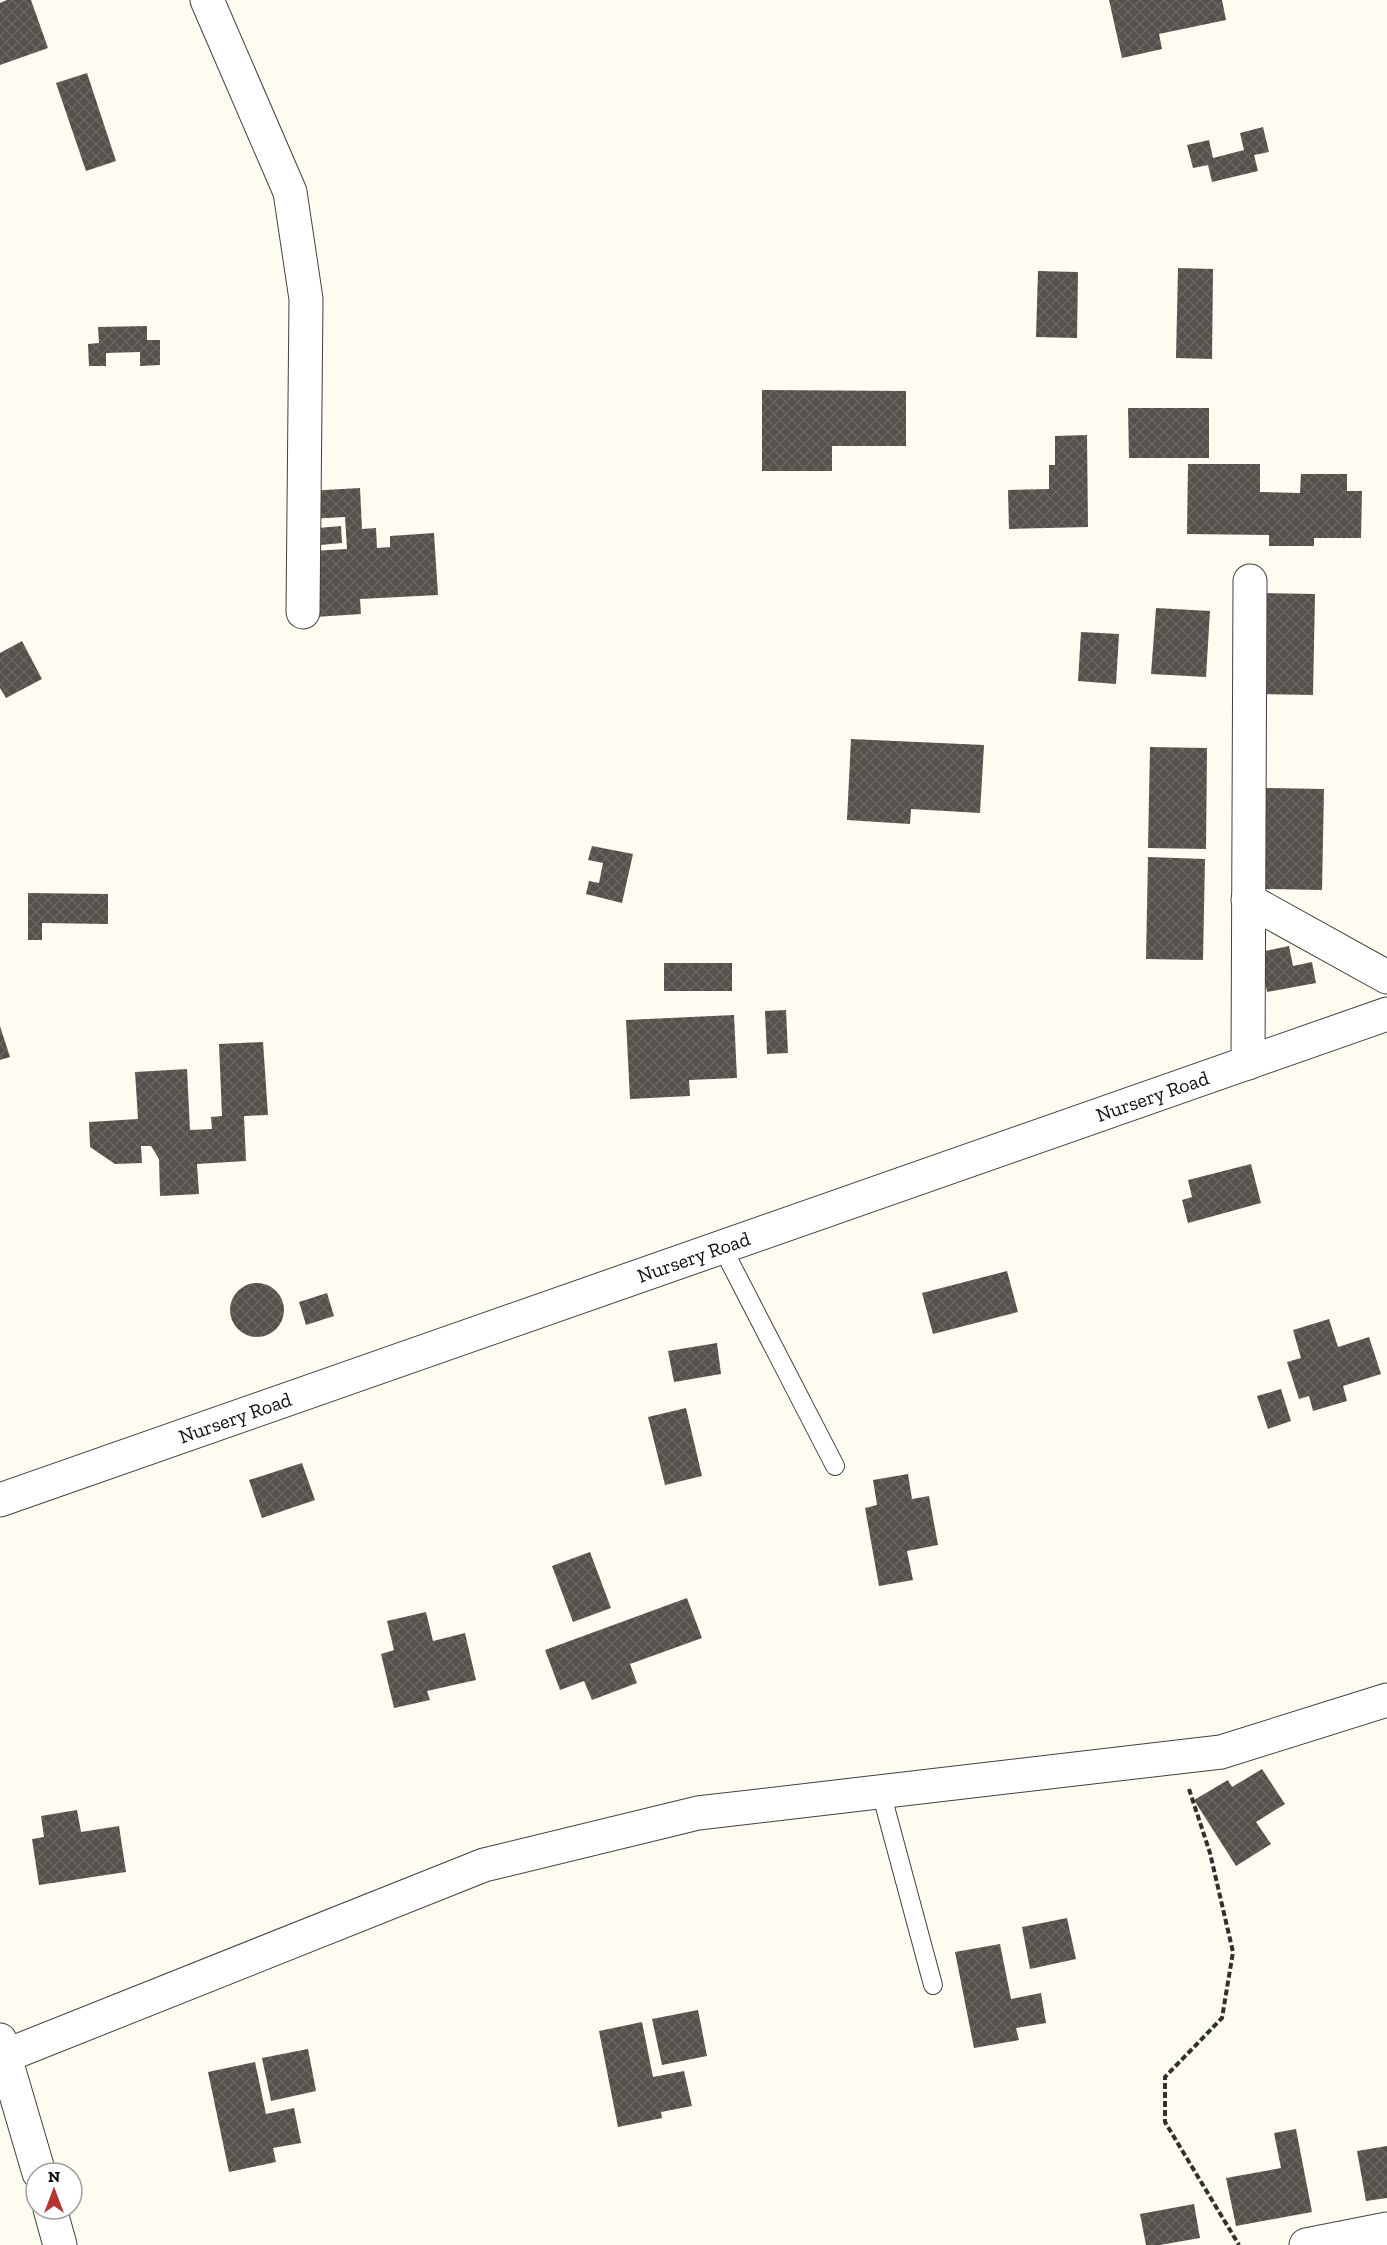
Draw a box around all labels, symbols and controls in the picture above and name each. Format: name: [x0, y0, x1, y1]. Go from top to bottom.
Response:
street label: Nursery Road: [1093, 1065, 1212, 1127]
street label: Nursery Road: [634, 1226, 753, 1288]
street label: Nursery Road: [175, 1387, 295, 1448]
north arrow: [24, 2161, 84, 2221]
text: N: [48, 2167, 60, 2186]

